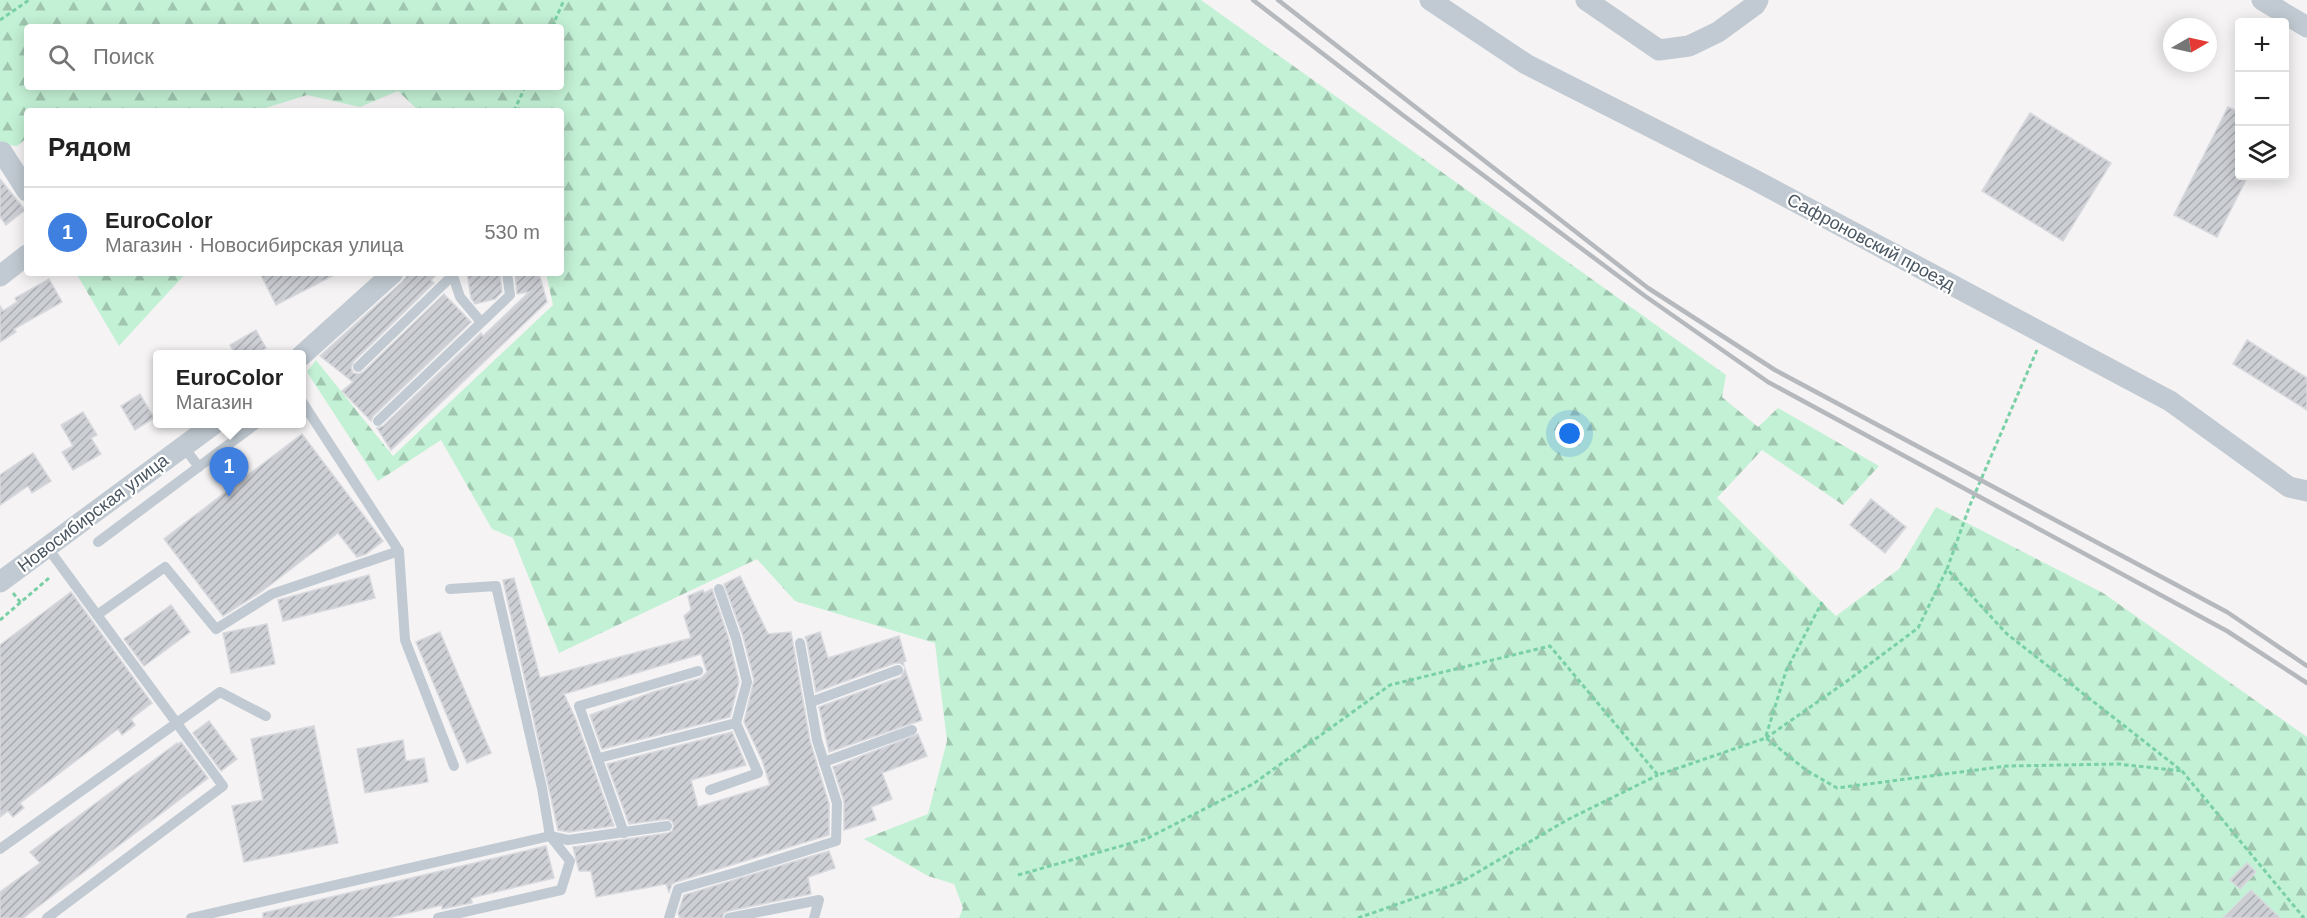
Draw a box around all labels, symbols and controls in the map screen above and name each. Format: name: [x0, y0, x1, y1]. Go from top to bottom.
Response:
north arrow: [2163, 18, 2217, 72]
map controls: [2235, 18, 2289, 180]
button: +: [2235, 18, 2289, 72]
search box: [24, 24, 564, 90]
icon: search: [45, 41, 78, 74]
text: Поиск: [93, 44, 154, 69]
button: −: [2235, 72, 2289, 126]
button: layers: [2235, 126, 2289, 180]
text: Рядом: [48, 132, 131, 162]
street label: Сафроновский проезд: [1784, 189, 1959, 295]
text: EuroColor: [105, 208, 213, 233]
text: 1: [62, 221, 73, 243]
text: 530 m: [484, 221, 540, 243]
text: Магазин · Новосибирская улица: [105, 234, 404, 256]
popup: [153, 350, 306, 428]
text: EuroColor: [176, 365, 283, 390]
text: Магазин: [176, 391, 253, 413]
your location: [1555, 419, 1584, 448]
pin: 1: [210, 448, 248, 497]
street label: Новосибирская улица: [14, 449, 173, 576]

